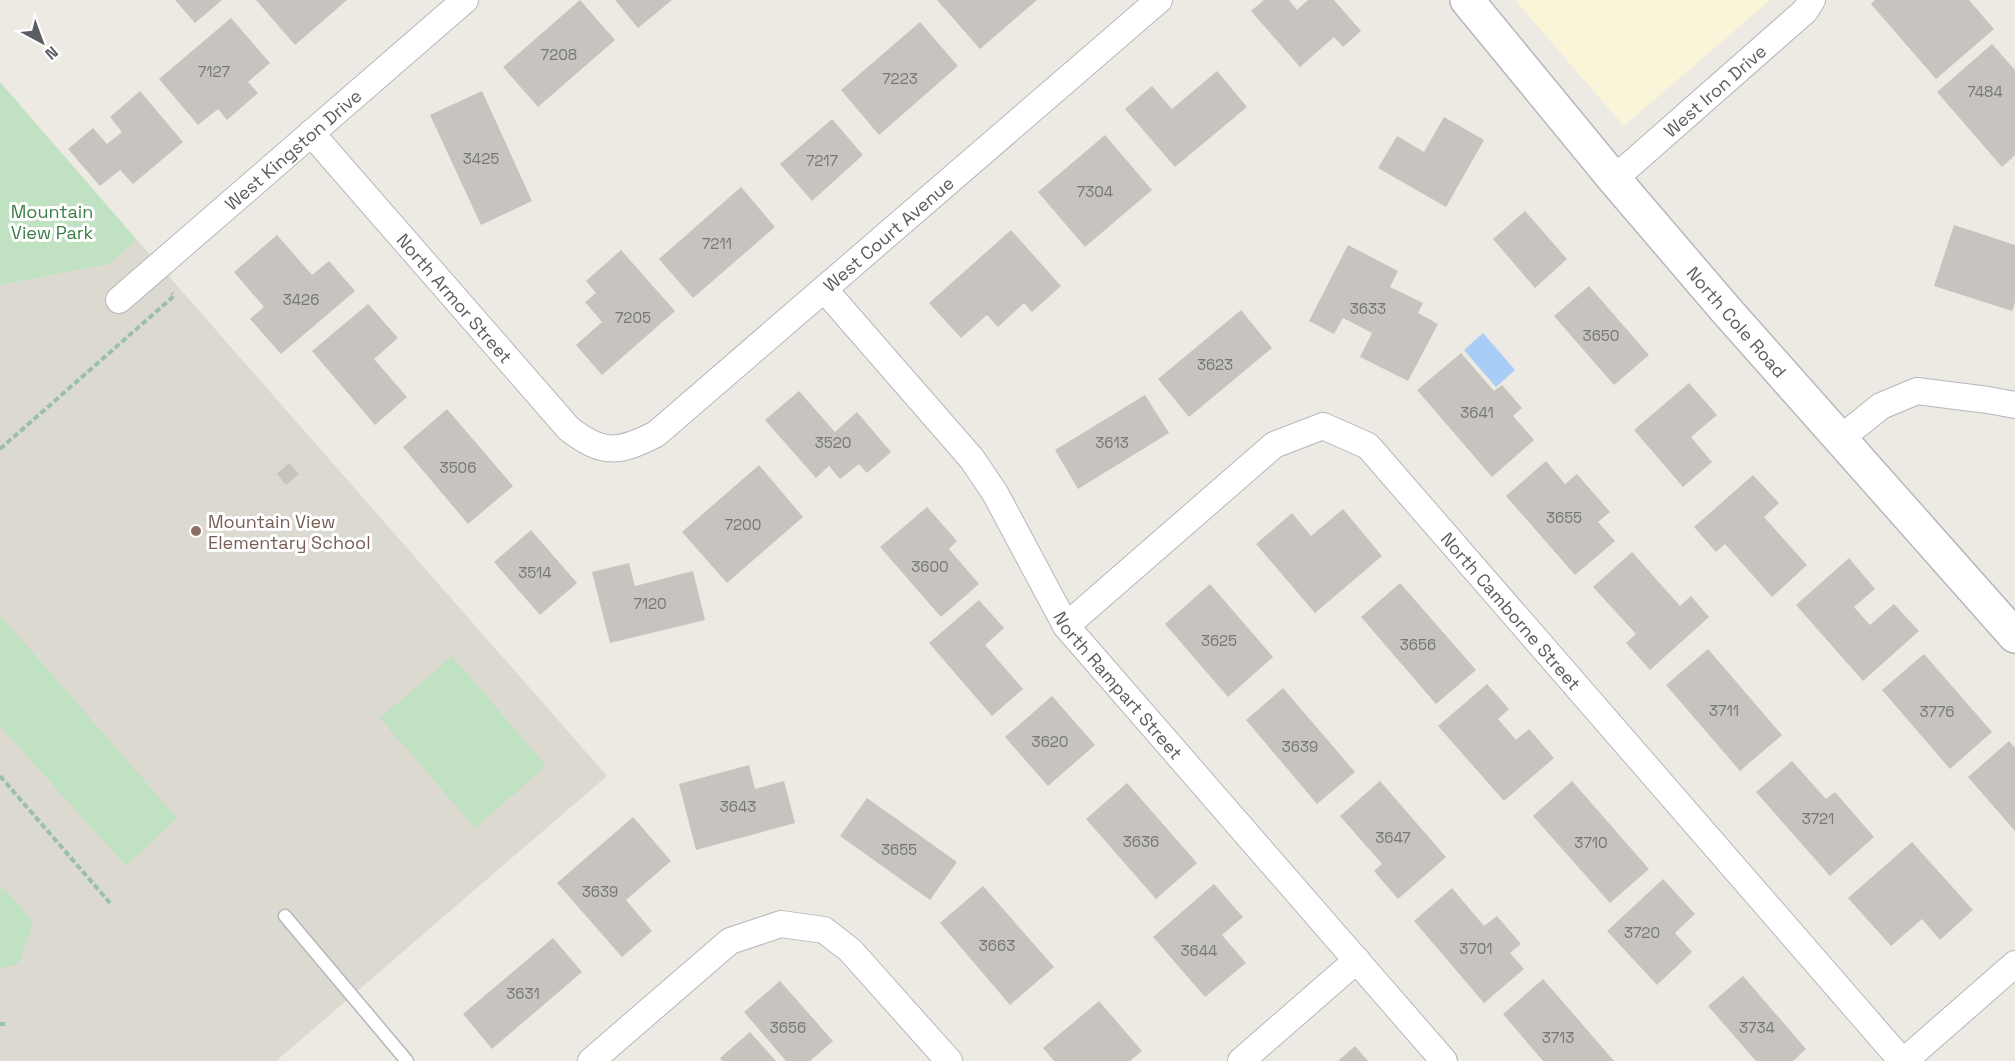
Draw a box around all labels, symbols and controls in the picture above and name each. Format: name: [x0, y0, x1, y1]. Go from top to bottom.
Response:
north arrow: [12, 12, 72, 72]
street label: West Iron Drive: [1659, 39, 1771, 142]
text: N: [41, 41, 62, 64]
house number: 7208: [541, 45, 577, 64]
house number: 7127: [198, 62, 230, 81]
house number: 7223: [882, 69, 918, 88]
house number: 7484: [1967, 82, 2003, 101]
street label: West Kingston Drive: [220, 84, 366, 215]
house number: 3425: [463, 149, 499, 168]
house number: 7217: [806, 151, 838, 170]
street label: West Court Avenue: [818, 171, 958, 296]
house number: 7304: [1077, 182, 1113, 201]
park label: Mountain View Park: [11, 200, 94, 244]
street label: North Armor Street: [392, 228, 518, 368]
house number: 7211: [702, 234, 732, 253]
street label: North Cole Road: [1682, 261, 1792, 382]
house number: 3426: [283, 290, 319, 309]
house number: 3633: [1350, 299, 1386, 318]
house number: 7205: [615, 308, 651, 327]
house number: 3650: [1583, 326, 1619, 345]
house number: 3623: [1197, 355, 1233, 374]
house number: 3641: [1460, 403, 1494, 422]
house number: 3520: [815, 433, 851, 452]
house number: 3613: [1095, 433, 1129, 452]
house number: 3506: [440, 458, 476, 477]
house number: 3655: [1546, 508, 1582, 527]
place label: Mountain View Elementary School: [208, 510, 371, 554]
house number: 7200: [725, 515, 761, 534]
marker: Mountain View Elementary School: [189, 524, 203, 538]
street label: North Camborne Street: [1436, 527, 1586, 695]
house number: 3600: [911, 557, 949, 576]
house number: 3514: [518, 563, 552, 582]
house number: 7120: [633, 594, 667, 613]
street label: North Rampart Street: [1049, 607, 1188, 764]
house number: 3625: [1201, 631, 1237, 650]
house number: 3656: [1400, 635, 1436, 654]
house number: 3711: [1709, 701, 1739, 720]
house number: 3776: [1919, 702, 1955, 721]
house number: 3620: [1032, 732, 1068, 751]
house number: 3639: [1282, 737, 1318, 756]
house number: 3643: [720, 797, 756, 816]
house number: 3721: [1802, 809, 1834, 828]
house number: 3647: [1375, 828, 1411, 847]
house number: 3636: [1123, 832, 1159, 851]
house number: 3710: [1574, 833, 1608, 852]
house number: 3655: [881, 840, 917, 859]
house number: 3639: [582, 882, 618, 901]
house number: 3720: [1624, 923, 1660, 942]
house number: 3663: [979, 936, 1015, 955]
house number: 3701: [1459, 939, 1493, 958]
house number: 3644: [1181, 941, 1218, 960]
house number: 3631: [506, 984, 540, 1003]
house number: 3656: [770, 1018, 806, 1037]
house number: 3734: [1739, 1018, 1775, 1037]
house number: 3713: [1542, 1028, 1574, 1047]

